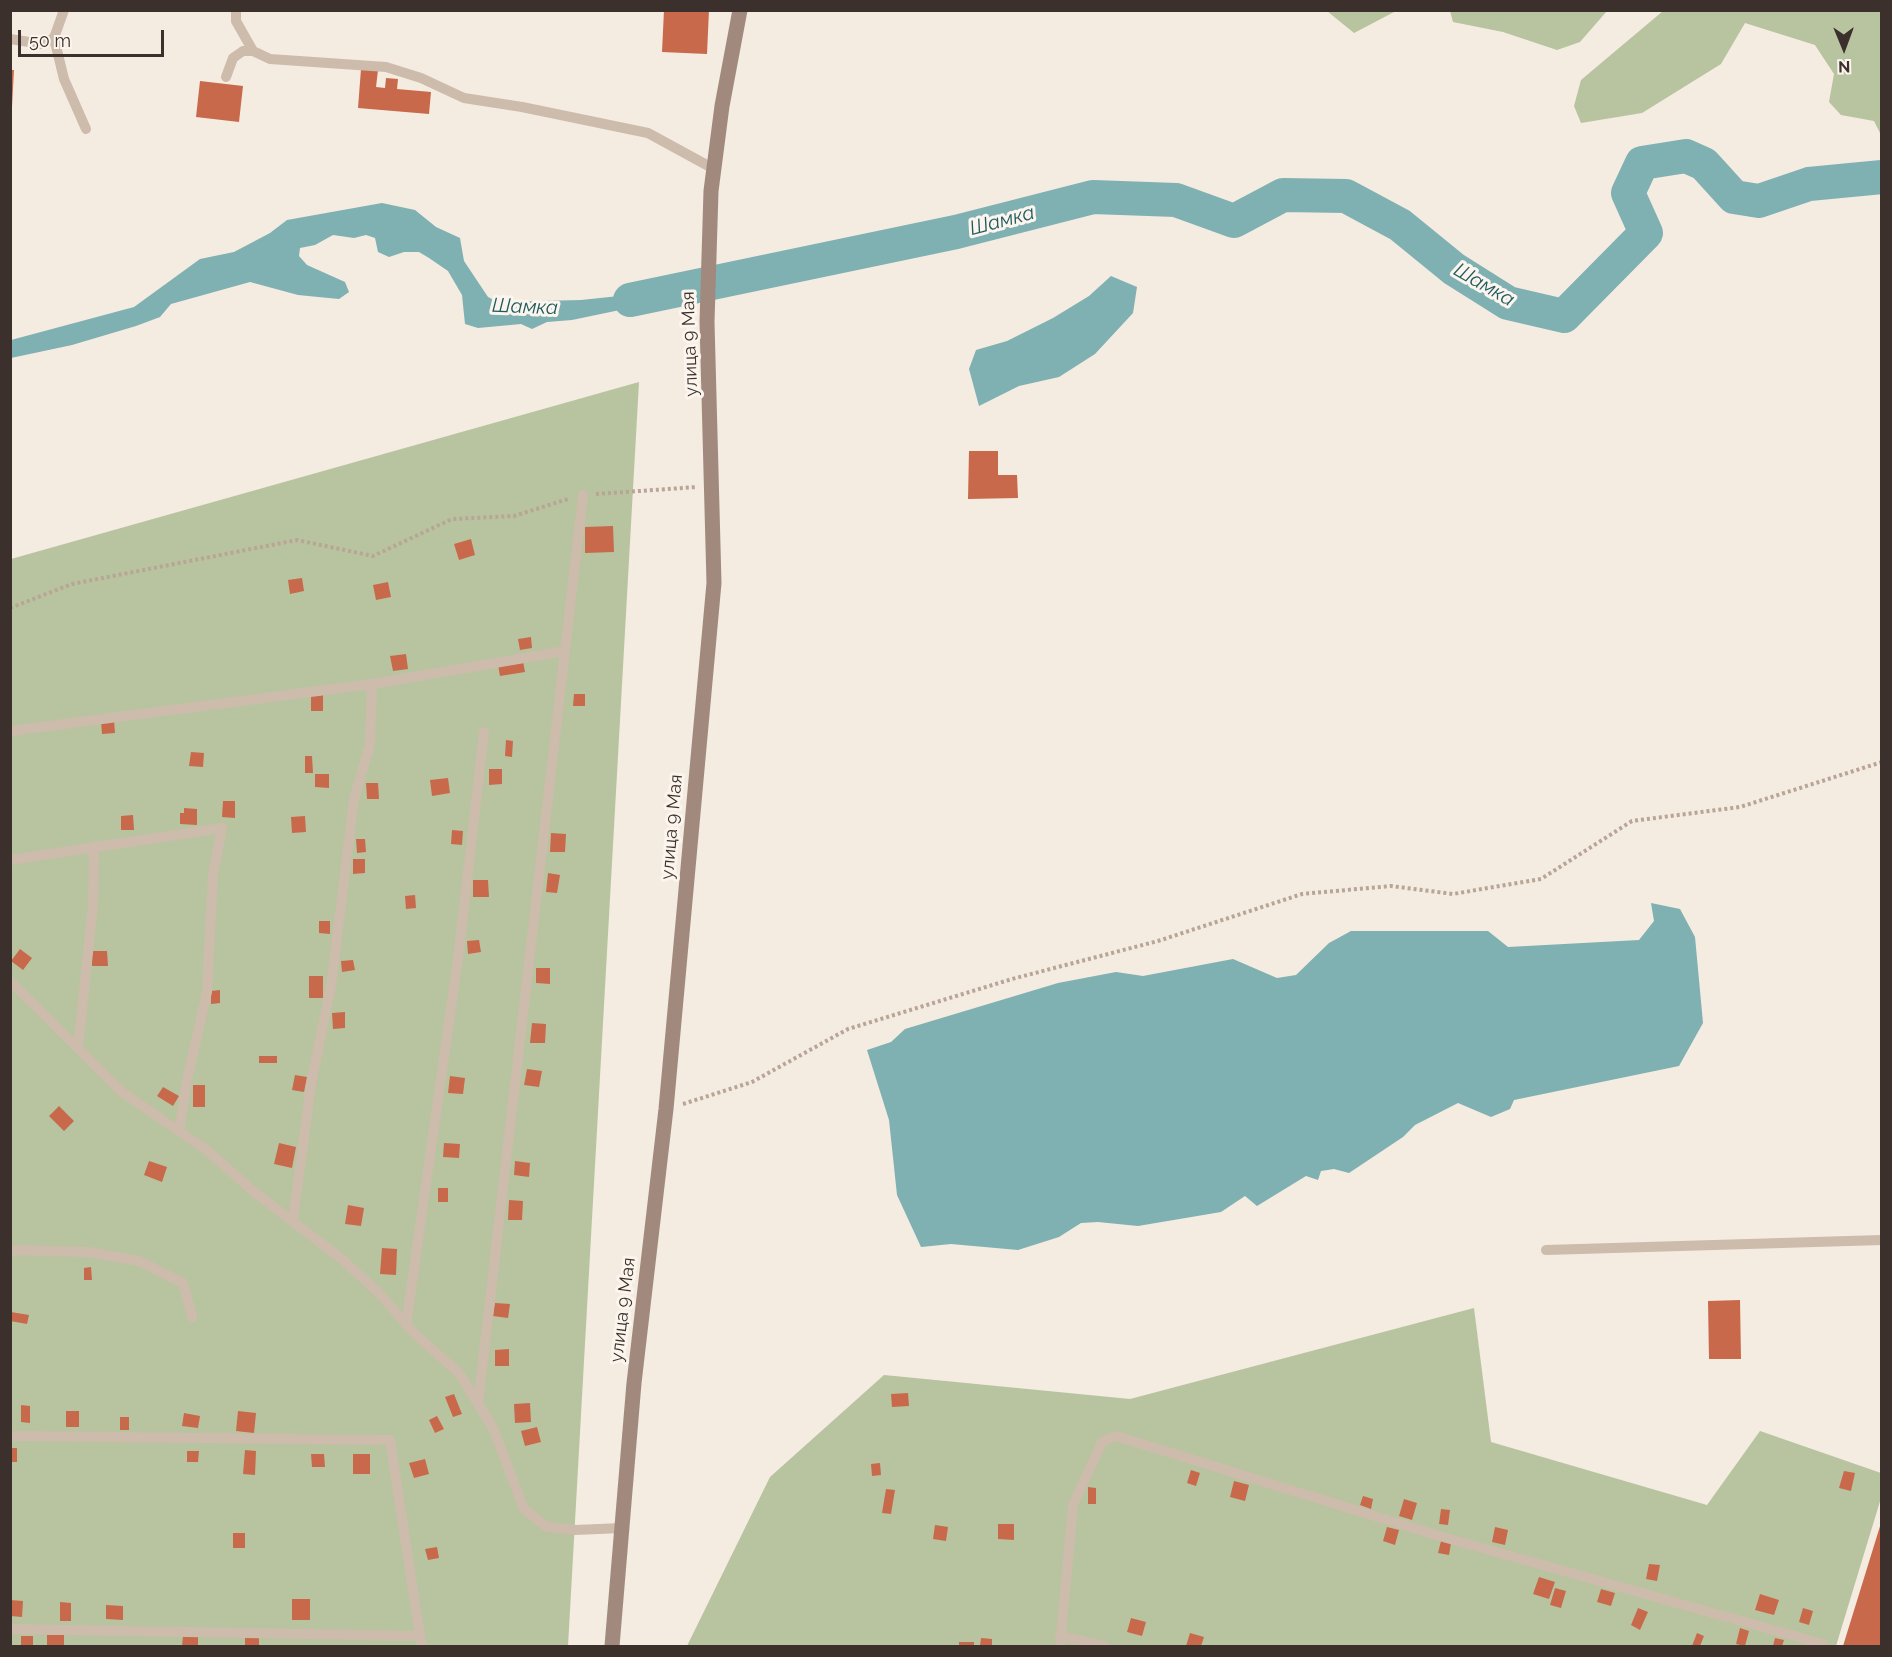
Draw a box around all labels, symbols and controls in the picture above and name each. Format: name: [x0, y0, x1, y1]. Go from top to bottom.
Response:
scale bar: [21, 18, 166, 56]
north arrow: [1814, 18, 1874, 78]
text: 50 m: [29, 30, 71, 51]
text: N: [1838, 57, 1851, 76]
water label: Шамка: [967, 201, 1037, 241]
water label: Шамка: [1449, 258, 1519, 312]
street label: улица 9 Мая: [677, 291, 703, 397]
water label: Шамка: [492, 294, 558, 320]
street label: улица 9 Мая: [657, 774, 687, 880]
street label: улица 9 Мая: [606, 1256, 640, 1364]

